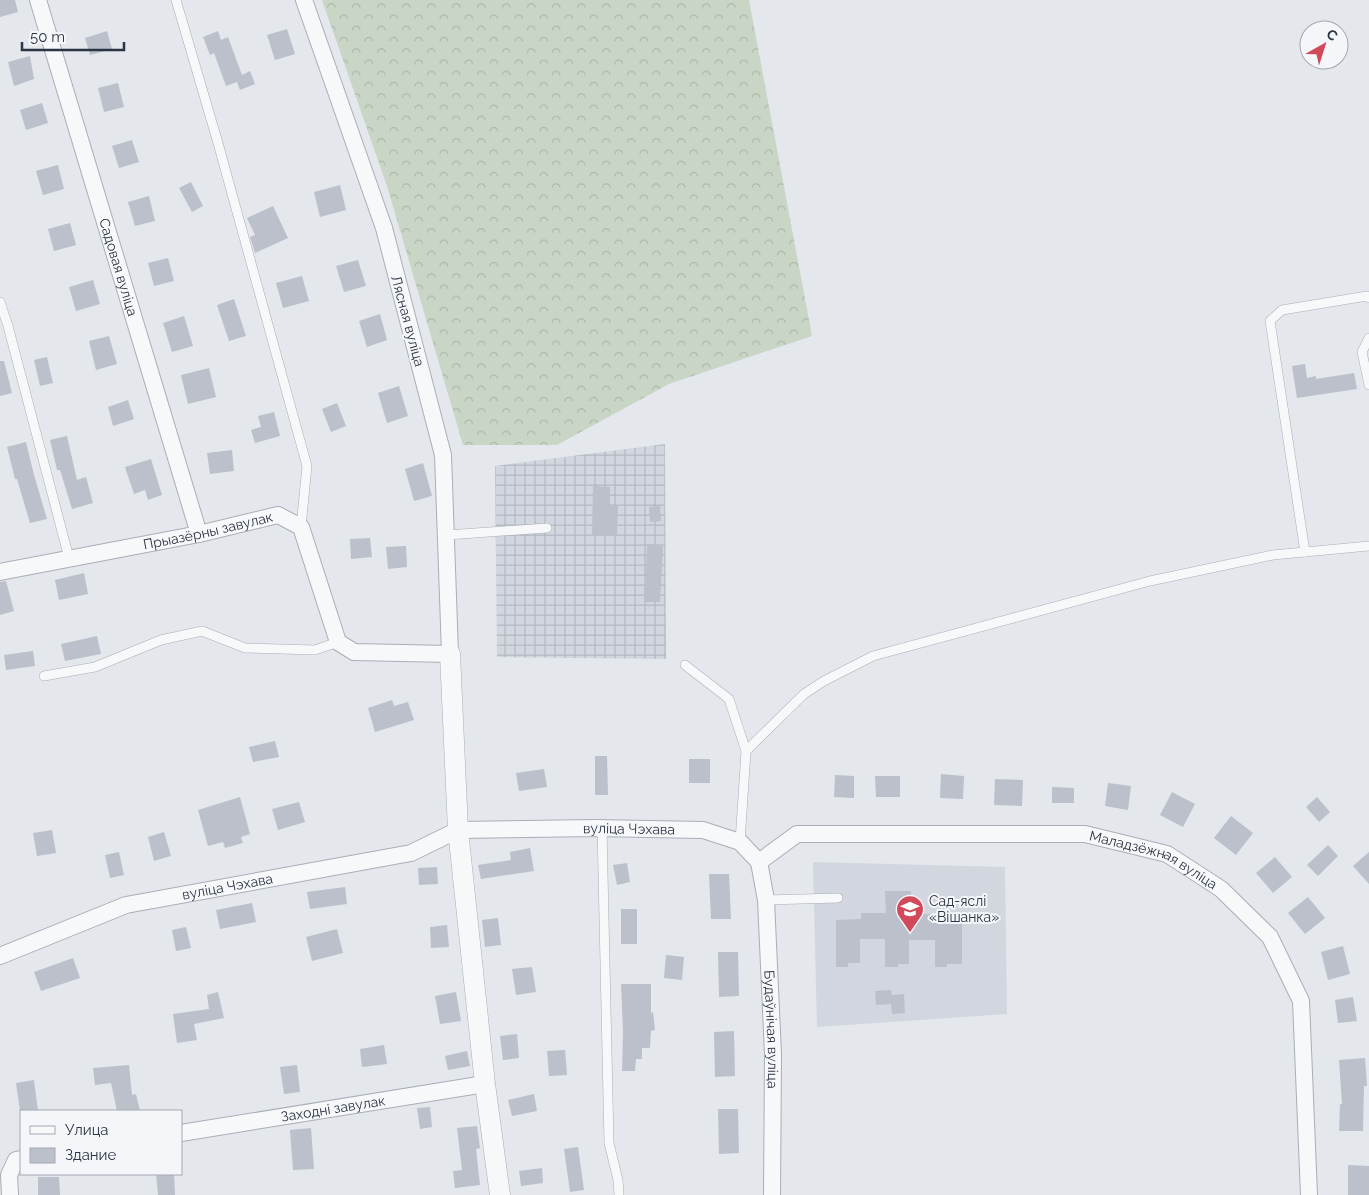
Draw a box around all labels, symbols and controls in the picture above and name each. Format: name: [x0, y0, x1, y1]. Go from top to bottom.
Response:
scale bar: [22, 20, 125, 52]
north arrow: [1299, 20, 1349, 70]
text: С: [1323, 26, 1341, 44]
text: 50 m: [30, 28, 65, 46]
street label: Садовая вуліца: [96, 216, 141, 318]
street label: Лясная вуліца: [388, 274, 428, 368]
street label: Прыазёрны завулак: [142, 509, 274, 553]
street label: вуліца Чэхава: [583, 820, 675, 837]
street label: Маладзёжная вуліца: [1088, 827, 1220, 892]
street label: вуліца Чэхава: [181, 870, 274, 903]
place label: Сад-яслі «Вішанка»: [929, 893, 999, 925]
school or university icon: Сад-яслі «Вішанка»: [895, 894, 925, 933]
street label: Будаўнічая вуліца: [761, 970, 781, 1089]
street label: Заходні завулак: [280, 1092, 386, 1125]
legend: [20, 1110, 182, 1175]
text: Улица: [65, 1121, 109, 1139]
text: Здание: [65, 1146, 117, 1164]

